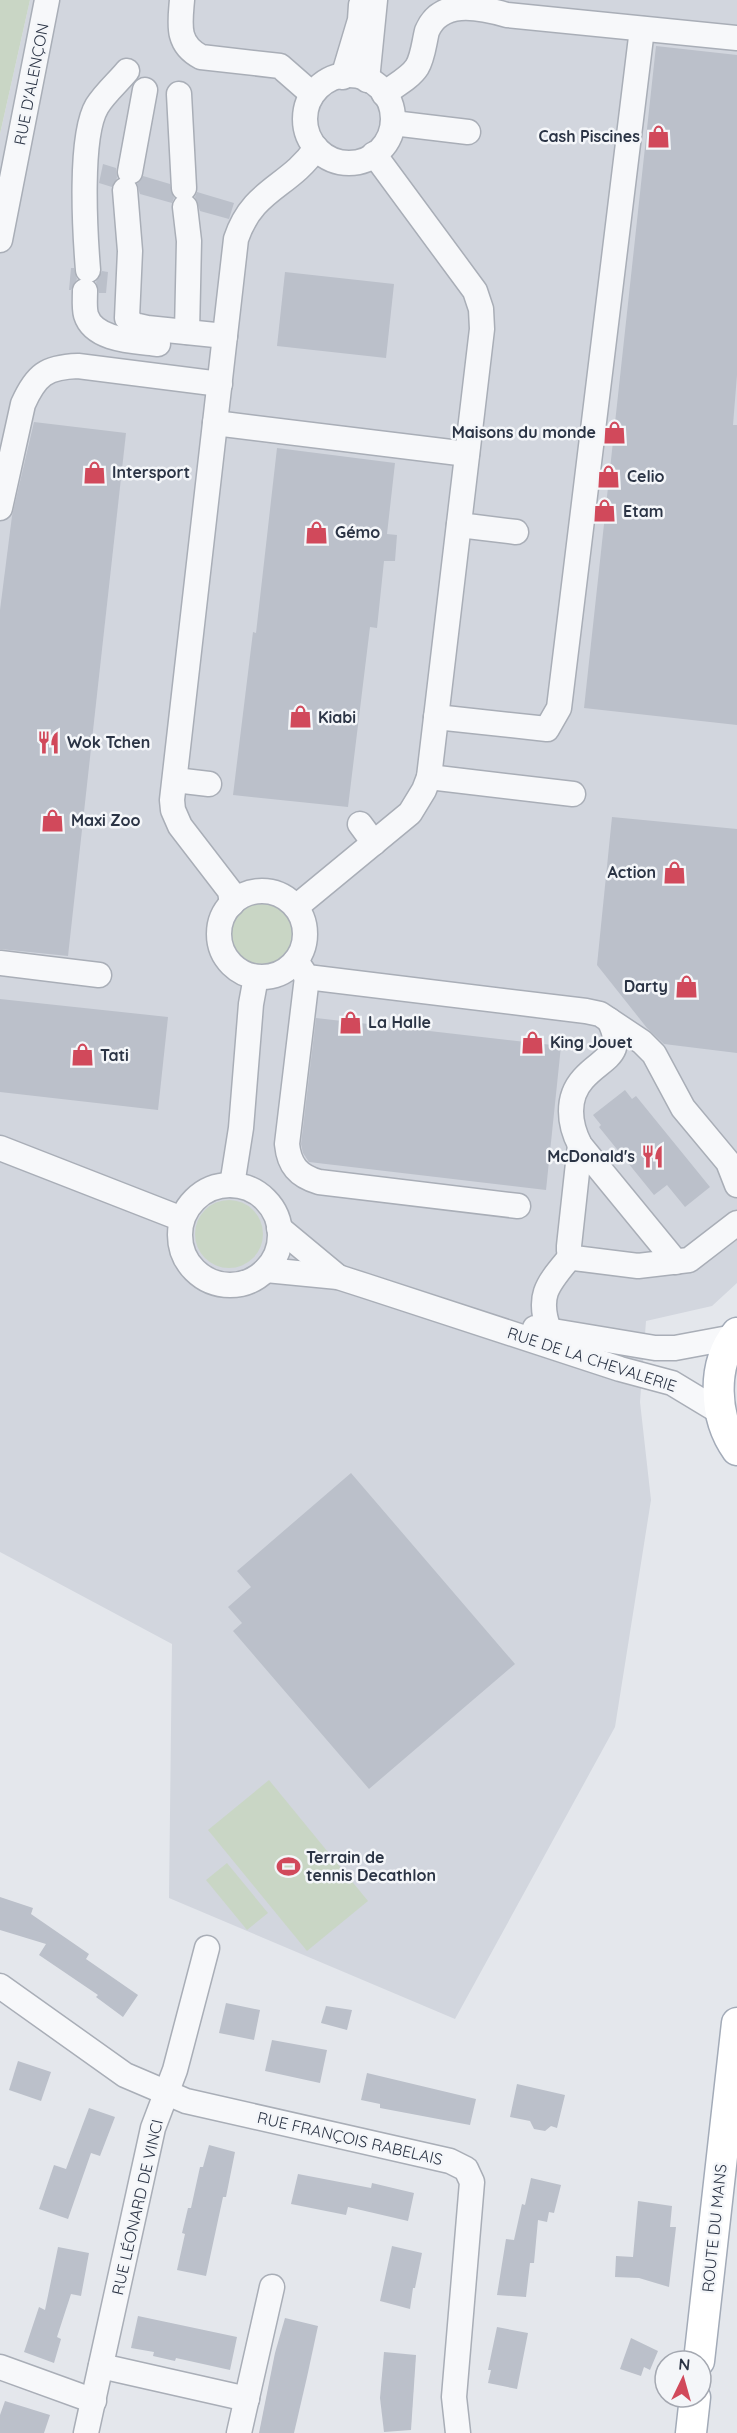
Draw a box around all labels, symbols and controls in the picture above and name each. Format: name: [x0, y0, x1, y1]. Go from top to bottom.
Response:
street label: RUE D'ALENÇON: [9, 21, 53, 147]
shop icon: Cash Piscines: [645, 123, 671, 149]
place label: Cash Piscines: [538, 126, 640, 146]
shop icon: Maisons du monde: [601, 419, 627, 445]
place label: Maisons du monde: [452, 422, 596, 442]
shop icon: Intersport: [81, 459, 107, 485]
place label: Intersport: [112, 462, 190, 482]
shop icon: Celio: [596, 463, 622, 489]
place label: Celio: [627, 466, 665, 486]
shop icon: Etam: [592, 498, 618, 524]
place label: Etam: [623, 501, 664, 521]
shop icon: Gémo: [304, 519, 330, 545]
place label: Gémo: [335, 522, 380, 542]
shop icon: Kiabi: [287, 704, 313, 730]
place label: Kiabi: [318, 707, 356, 727]
restaurant icon: Wok Tchen: [36, 729, 62, 755]
place label: Wok Tchen: [67, 732, 150, 752]
shop icon: Maxi Zoo: [40, 807, 66, 833]
place label: Maxi Zoo: [71, 810, 140, 830]
shop icon: Action: [661, 859, 687, 885]
place label: Action: [608, 862, 656, 882]
shop icon: Darty: [673, 973, 699, 999]
place label: Darty: [624, 976, 668, 996]
shop icon: La Halle: [337, 1009, 363, 1035]
place label: La Halle: [368, 1012, 431, 1032]
shop icon: King Jouet: [519, 1029, 545, 1055]
place label: King Jouet: [550, 1032, 633, 1052]
shop icon: Tati: [69, 1042, 95, 1068]
place label: Tati: [100, 1045, 129, 1065]
restaurant icon: McDonald's: [640, 1143, 666, 1169]
place label: McDonald's: [547, 1146, 635, 1166]
street label: RUE DE LA CHEVALERIE: [505, 1322, 679, 1396]
place label: Terrain de tennis Decathlon: [306, 1847, 436, 1885]
sports icon: Terrain de tennis Decathlon: [275, 1853, 301, 1879]
street label: RUE FRANÇOIS RABELAIS: [255, 2107, 445, 2169]
street label: RUE LÉONARD DE VINCI: [107, 2117, 167, 2297]
street label: ROUTE DU MANS: [697, 2163, 731, 2293]
north arrow: [653, 2349, 713, 2409]
text: N: [678, 2354, 691, 2375]

